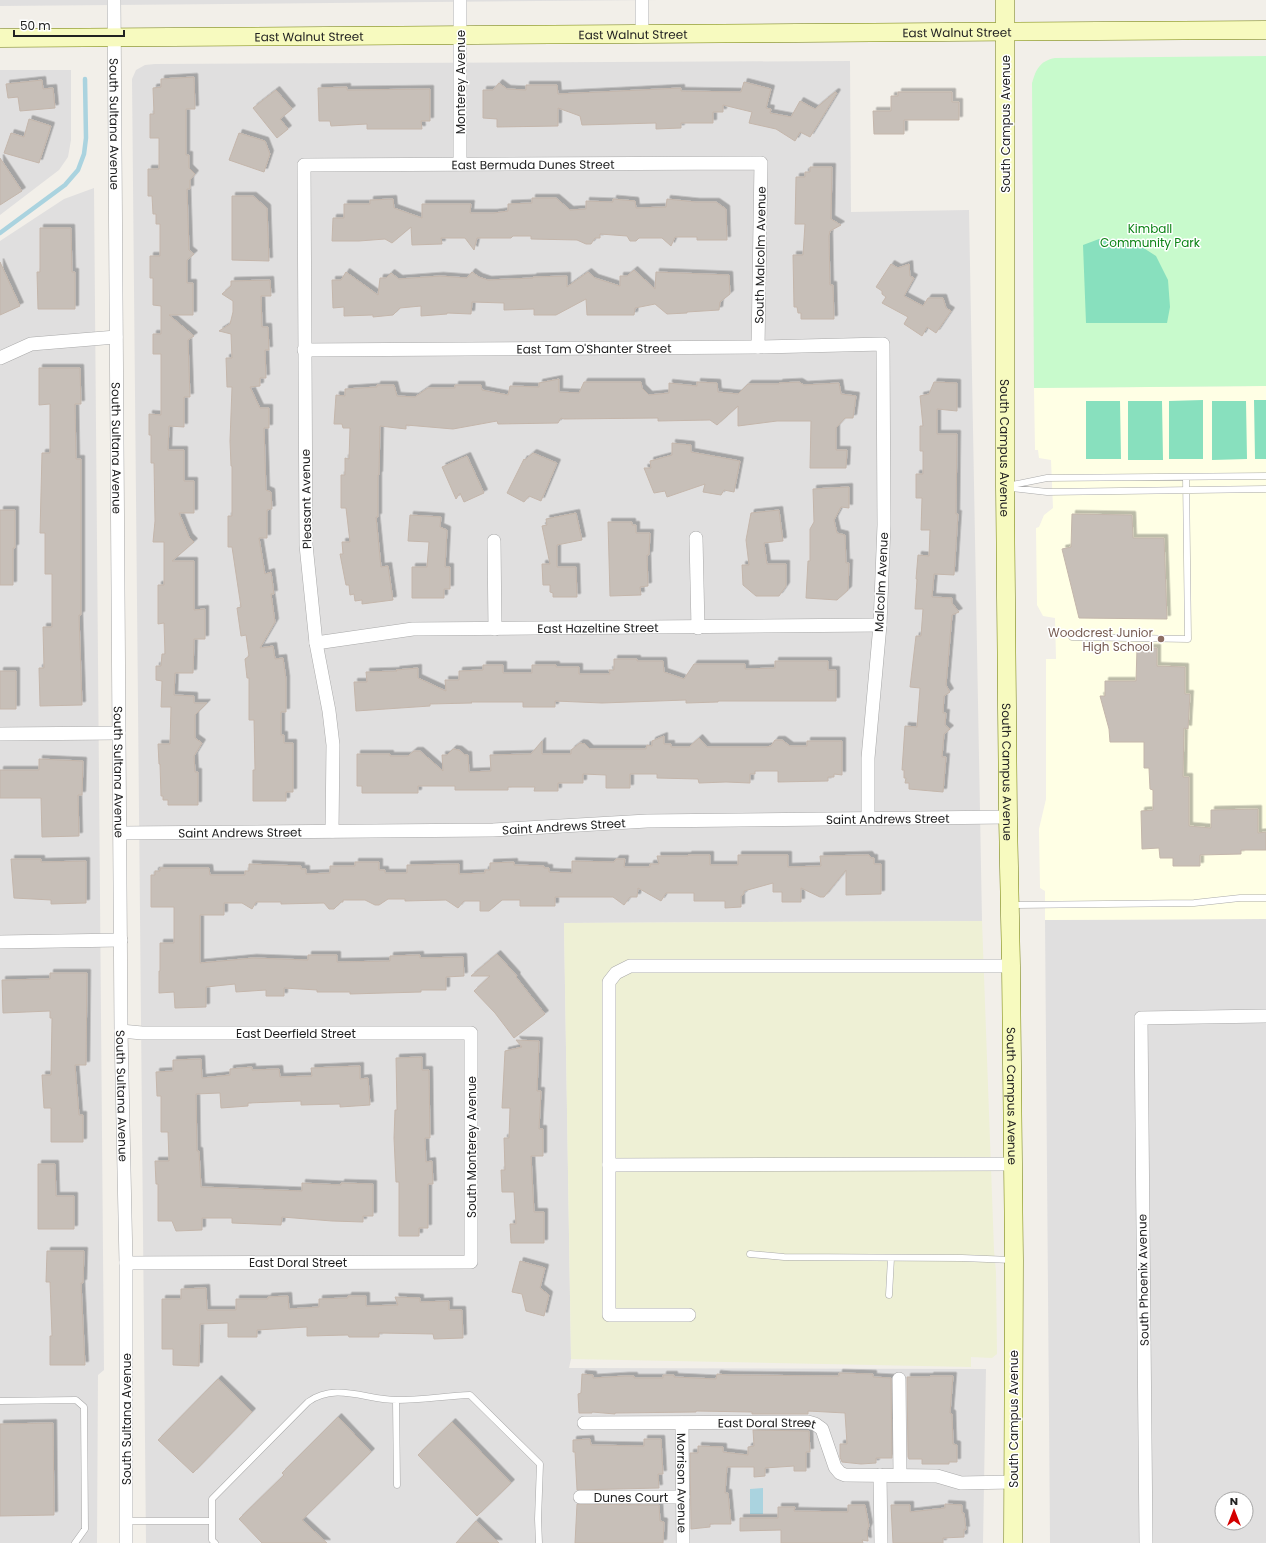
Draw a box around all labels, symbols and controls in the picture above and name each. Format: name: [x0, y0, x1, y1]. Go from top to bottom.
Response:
scale bar: [14, 12, 124, 38]
text: 50 m: [20, 17, 51, 34]
street label: East Walnut Street: [902, 23, 1012, 41]
street label: East Walnut Street: [578, 25, 688, 43]
street label: East Walnut Street: [254, 27, 364, 45]
street label: Monterey Avenue: [452, 30, 469, 134]
street label: South Campus Avenue: [997, 55, 1014, 193]
street label: South Sultana Avenue: [106, 58, 124, 190]
street label: East Bermuda Dunes Street: [451, 155, 615, 173]
street label: South Malcolm Avenue: [750, 186, 770, 324]
park label: Kimball Community Park: [1100, 220, 1201, 251]
street label: East Tam O'Shanter Street: [516, 339, 672, 357]
street label: South Campus Avenue: [996, 379, 1014, 517]
street label: South Sultana Avenue: [108, 382, 126, 514]
street label: Pleasant Avenue: [297, 449, 315, 549]
street label: Malcolm Avenue: [870, 532, 892, 632]
street label: East Hazeltine Street: [537, 618, 659, 636]
place label: Woodcrest Junior High School: [1048, 624, 1154, 655]
marker: Woodcrest Junior High School: [1156, 634, 1166, 644]
street label: South Campus Avenue: [998, 703, 1017, 841]
street label: South Sultana Avenue: [110, 706, 128, 838]
street label: Saint Andrews Street: [826, 809, 950, 828]
street label: Saint Andrews Street: [502, 814, 626, 838]
street label: Saint Andrews Street: [178, 823, 302, 841]
street label: East Deerfield Street: [236, 1025, 356, 1042]
street label: South Campus Avenue: [1003, 1027, 1022, 1165]
street label: South Sultana Avenue: [112, 1030, 132, 1162]
street label: South Monterey Avenue: [463, 1076, 480, 1218]
street label: South Phoenix Avenue: [1133, 1214, 1153, 1346]
street label: East Doral Street: [249, 1254, 347, 1271]
street label: South Campus Avenue: [1005, 1350, 1022, 1488]
street label: South Sultana Avenue: [118, 1353, 135, 1485]
street label: East Doral Street: [718, 1413, 818, 1432]
street label: Morrison Avenue: [674, 1433, 691, 1533]
street label: Dunes Court: [594, 1489, 668, 1506]
north arrow: [1214, 1491, 1254, 1531]
text: N: [1230, 1493, 1238, 1509]

